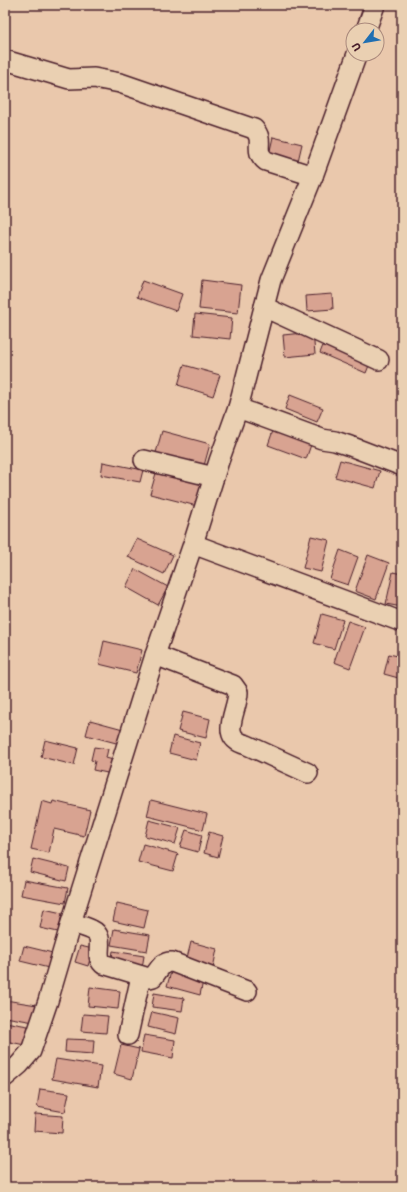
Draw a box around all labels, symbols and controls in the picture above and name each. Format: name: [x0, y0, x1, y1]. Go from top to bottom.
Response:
north arrow: [345, 22, 385, 62]
text: U: [348, 40, 365, 54]

